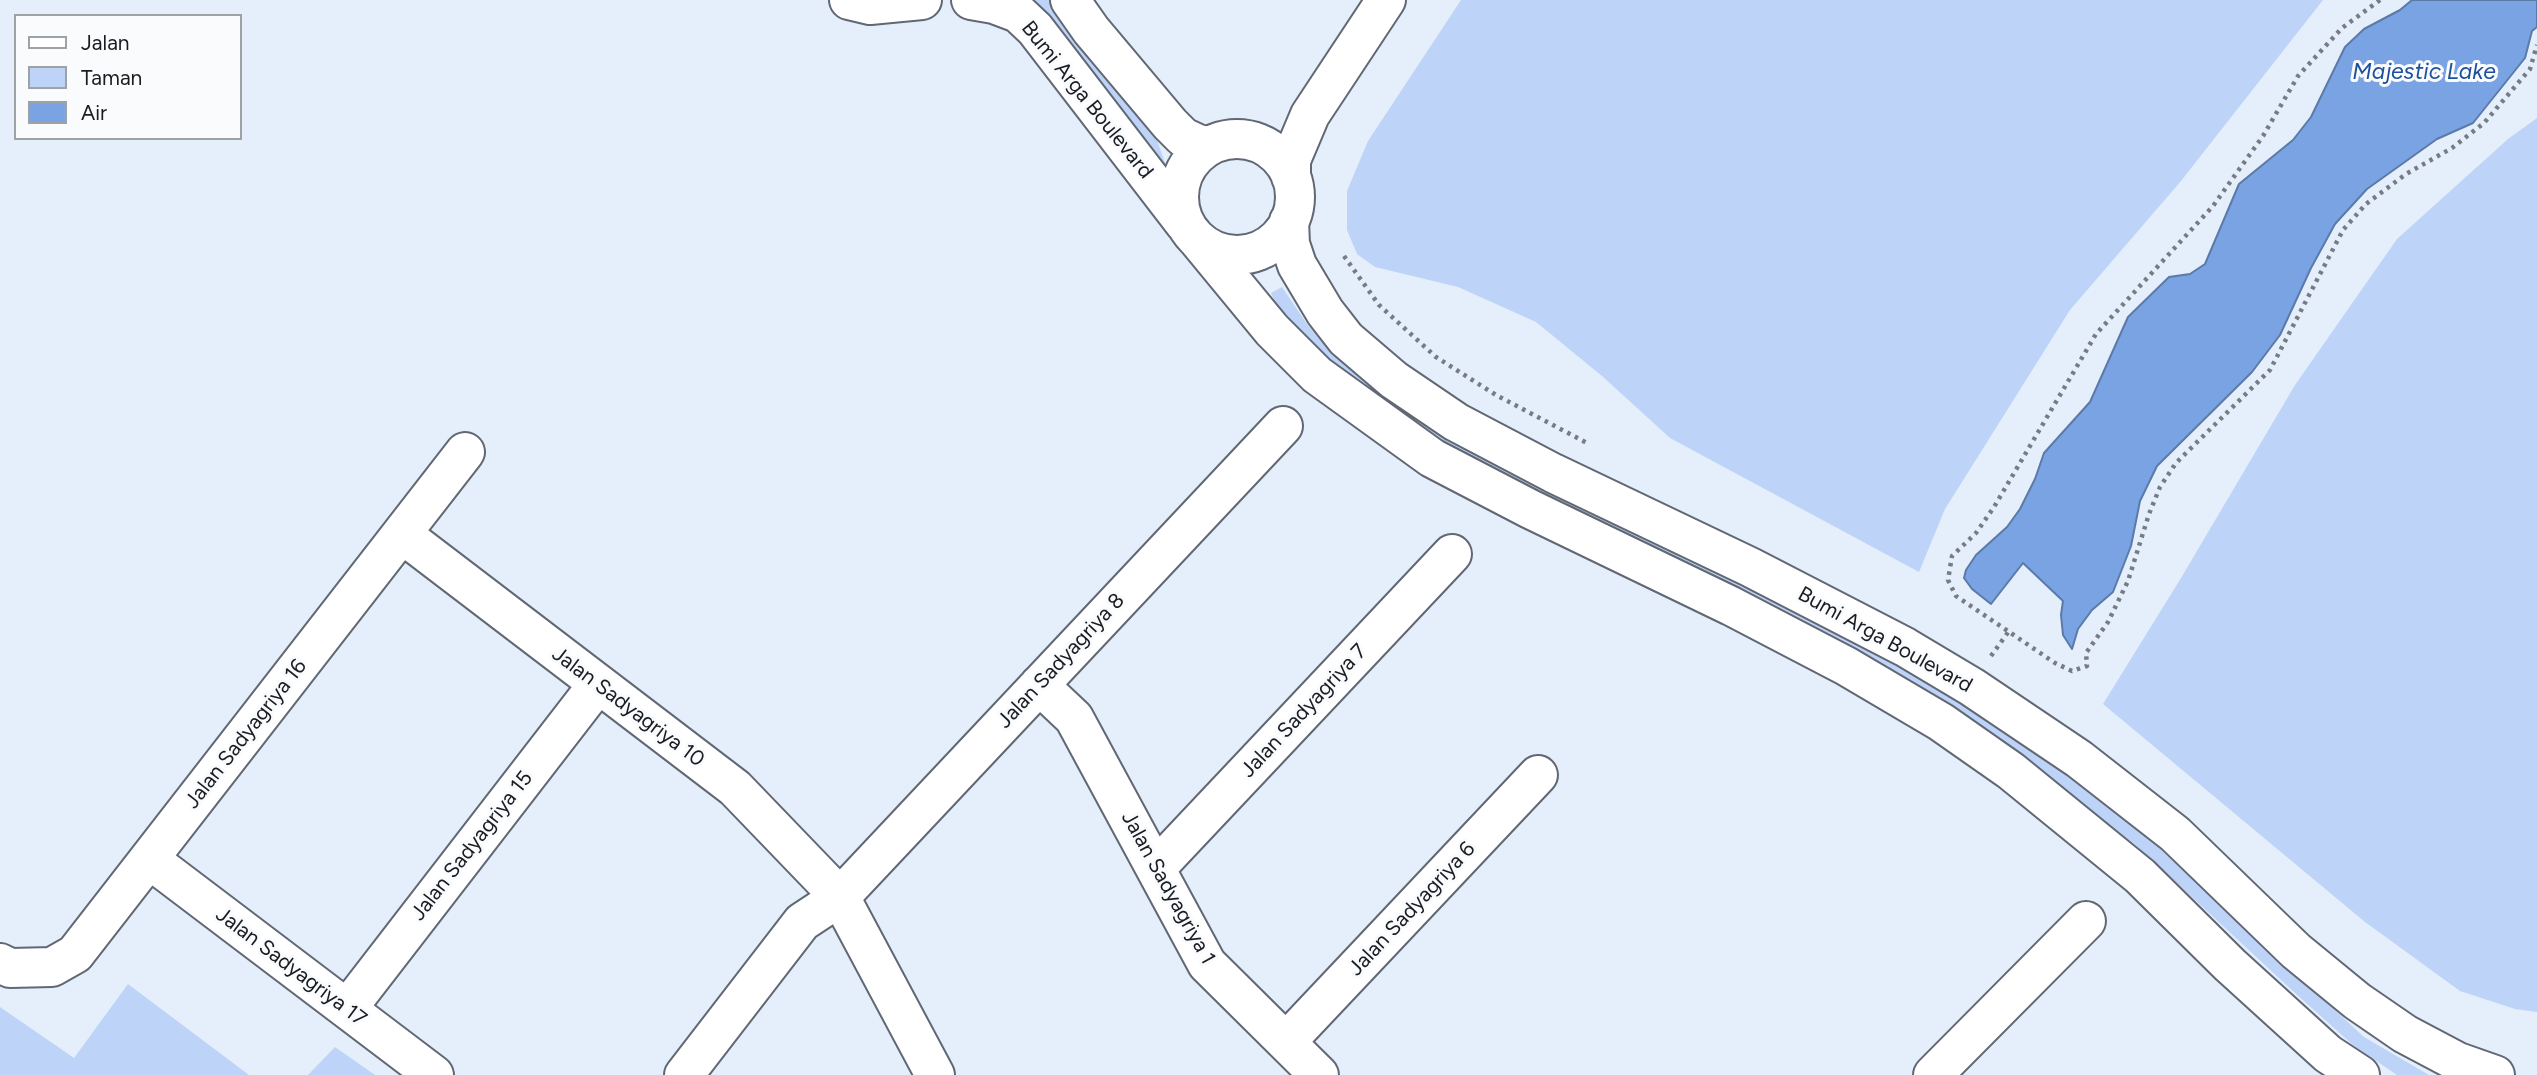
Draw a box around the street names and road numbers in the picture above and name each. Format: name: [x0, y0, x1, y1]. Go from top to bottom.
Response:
street label: Bumi Arga Boulevard: [1016, 16, 1158, 184]
street label: Bumi Arga Boulevard: [1793, 582, 1977, 698]
street label: Jalan Sadyagriya 8: [992, 588, 1130, 734]
street label: Jalan Sadyagriya 7: [1236, 639, 1372, 783]
street label: Jalan Sadyagriya 10: [547, 641, 709, 773]
street label: Jalan Sadyagriya 16: [180, 654, 312, 814]
street label: Jalan Sadyagriya 15: [406, 766, 538, 926]
street label: Jalan Sadyagriya 1: [1116, 807, 1220, 969]
street label: Jalan Sadyagriya 6: [1343, 837, 1481, 981]
street label: Jalan Sadyagriya 17: [211, 902, 371, 1032]

